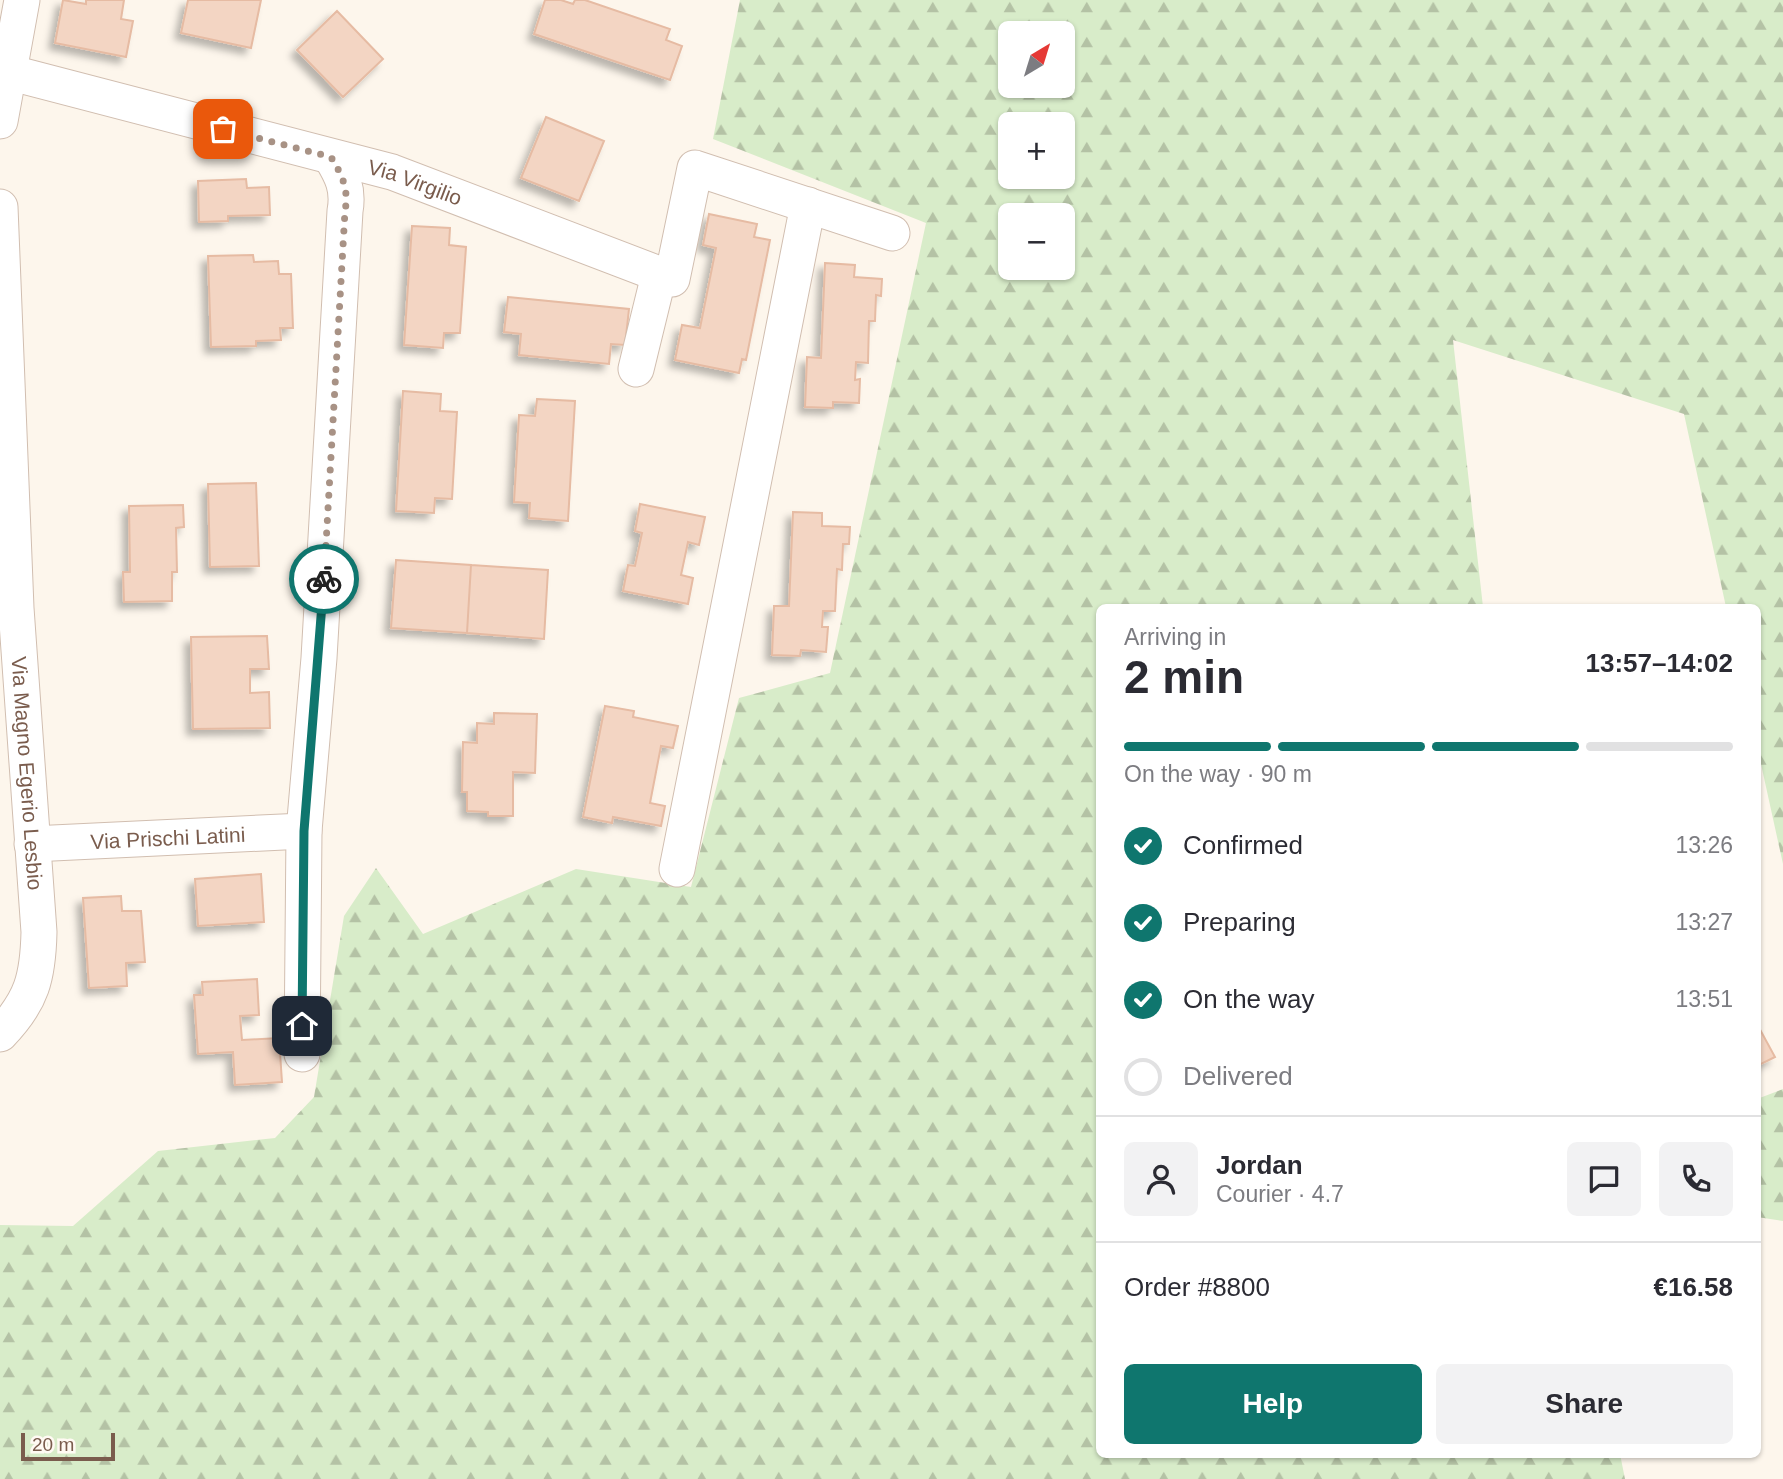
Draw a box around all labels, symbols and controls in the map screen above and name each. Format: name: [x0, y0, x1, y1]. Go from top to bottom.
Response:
north arrow: [998, 21, 1074, 98]
map controls: [998, 21, 1075, 280]
pin: [193, 99, 253, 159]
icon: bag: [204, 110, 242, 148]
button: +: [998, 112, 1075, 189]
street label: Via Virgilio: [366, 155, 465, 209]
button: −: [998, 203, 1075, 280]
courier: [289, 544, 359, 614]
icon: bike: [305, 560, 343, 598]
text: Arriving in: [1124, 624, 1226, 650]
text: 13:57–14:02: [1586, 648, 1733, 678]
text: 2 min: [1124, 651, 1244, 703]
street label: Via Magno Egerio Lesbio: [8, 656, 48, 891]
text: On the way · 90 m: [1124, 761, 1312, 787]
street label: Via Prischi Latini: [90, 822, 246, 853]
icon: check: [1124, 827, 1162, 865]
text: Confirmed: [1183, 830, 1303, 860]
text: 13:26: [1675, 832, 1733, 858]
icon: check: [1124, 904, 1162, 942]
text: Preparing: [1183, 907, 1296, 937]
text: 13:27: [1675, 909, 1733, 935]
icon: check: [1124, 981, 1162, 1019]
text: On the way: [1183, 984, 1315, 1014]
text: 13:51: [1675, 986, 1733, 1012]
pin: [272, 996, 332, 1056]
icon: home: [283, 1007, 321, 1045]
text: Delivered: [1183, 1061, 1293, 1091]
button: person: [1124, 1142, 1198, 1216]
button: chat: [1567, 1142, 1641, 1216]
button: phone: [1659, 1142, 1733, 1216]
text: Jordan: [1216, 1150, 1303, 1180]
text: Courier · 4.7: [1216, 1181, 1344, 1207]
text: Order #8800: [1124, 1272, 1270, 1302]
text: €16.58: [1653, 1272, 1733, 1302]
button: Help: [1124, 1364, 1422, 1444]
button: Share: [1436, 1364, 1733, 1444]
scale bar: [21, 1430, 116, 1462]
text: 20 m: [32, 1434, 74, 1455]

